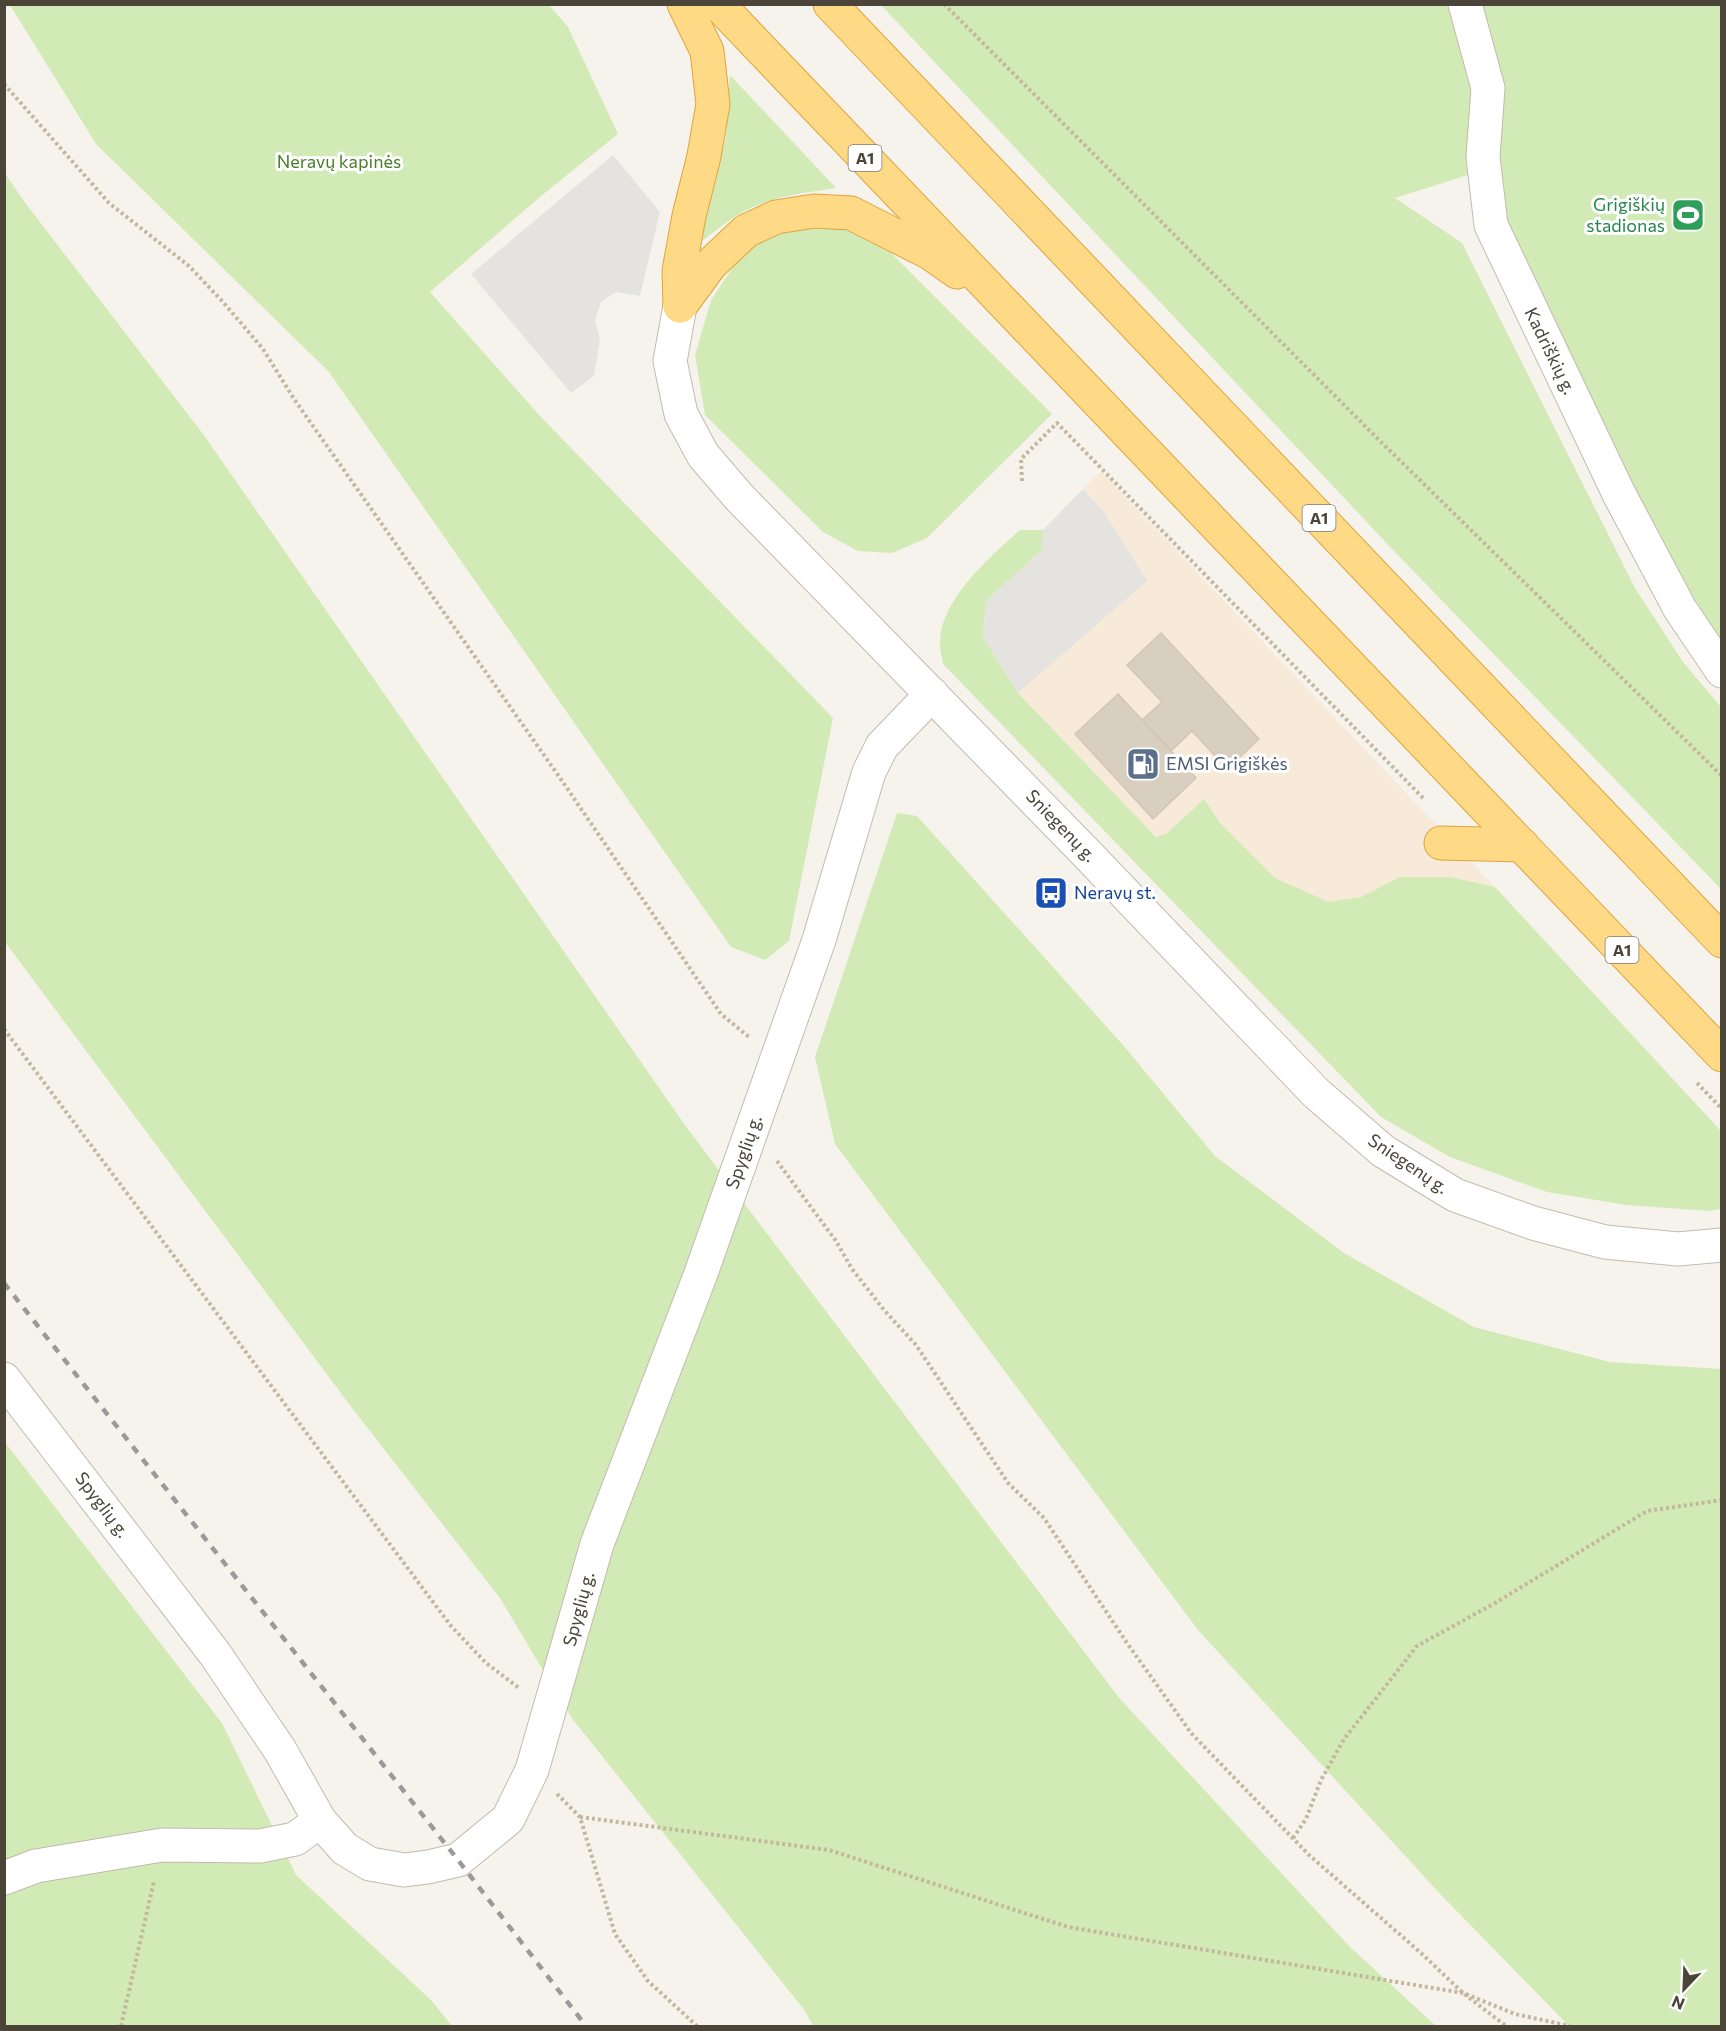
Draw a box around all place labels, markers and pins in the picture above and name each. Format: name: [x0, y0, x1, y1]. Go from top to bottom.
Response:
place label: Grigiškių stadionas: [1586, 193, 1665, 236]
sports icon: Grigiškių stadionas: [1670, 197, 1706, 233]
fuel station icon: EMSI Grigiškės: [1125, 746, 1161, 782]
place label: EMSI Grigiškės: [1166, 752, 1288, 774]
bus stop icon: Neravų st.: [1033, 875, 1069, 911]
place label: Neravų st.: [1074, 881, 1156, 903]

